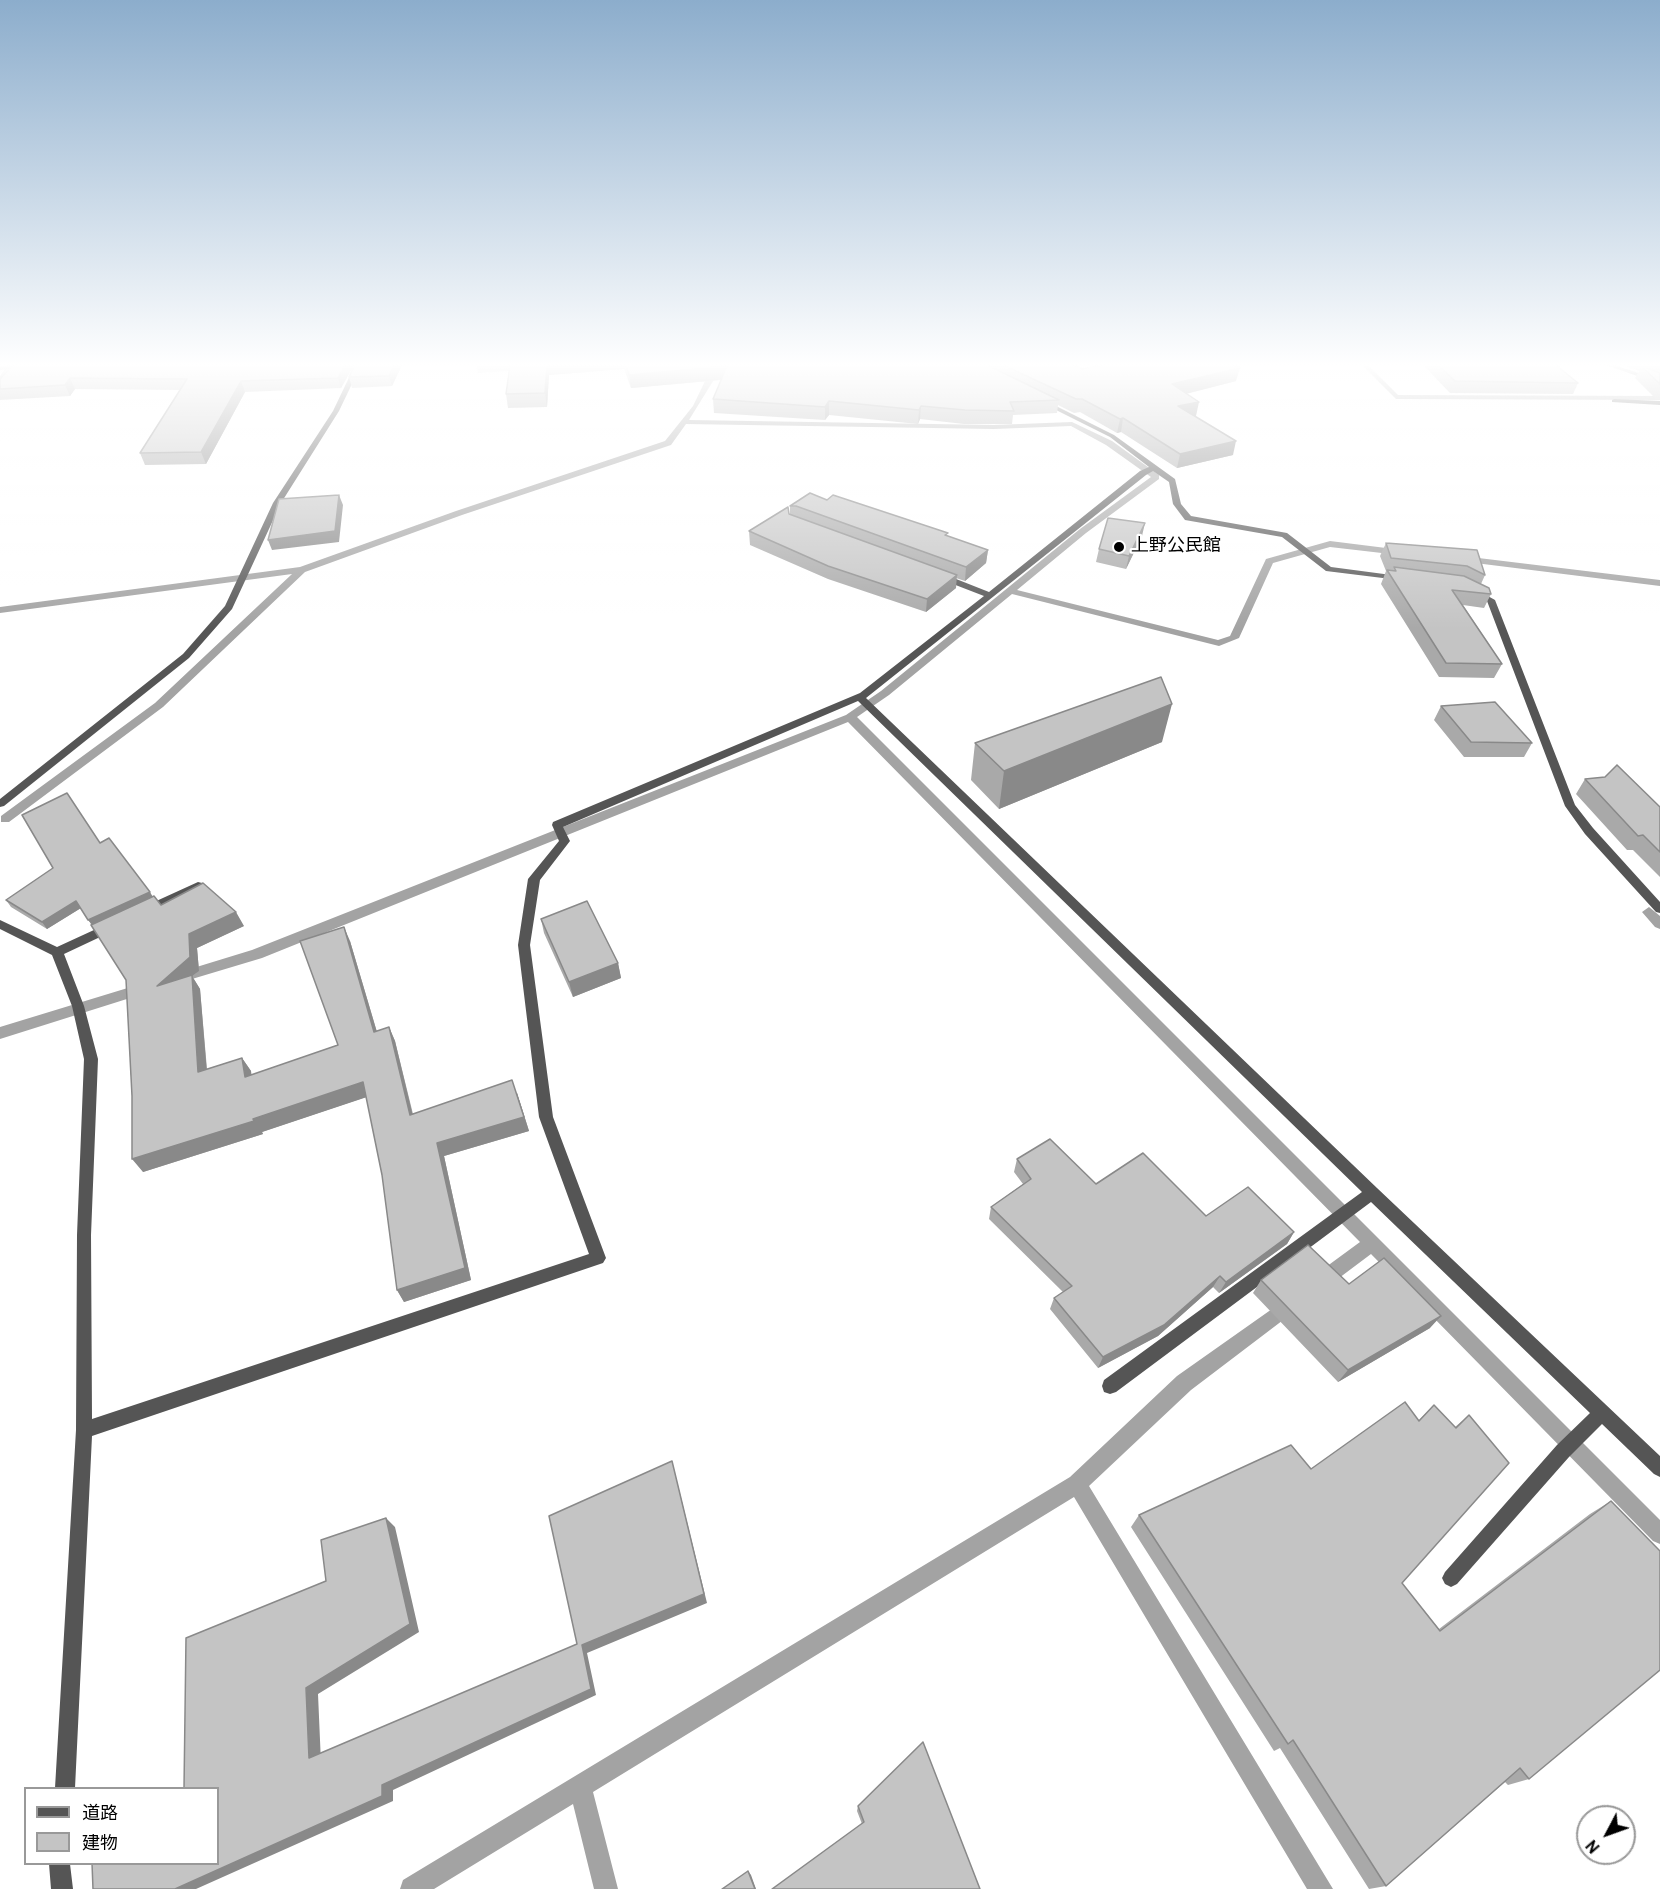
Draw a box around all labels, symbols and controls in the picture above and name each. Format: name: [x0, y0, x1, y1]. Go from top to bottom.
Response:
place label: 上野公民館: [1131, 536, 1221, 558]
marker: 上野公民館: [1112, 540, 1126, 554]
legend: [24, 1787, 219, 1865]
text: 道路: [82, 1803, 118, 1826]
north arrow: [1576, 1805, 1636, 1865]
text: 建物: [82, 1833, 118, 1856]
text: N: [1583, 1835, 1605, 1856]

